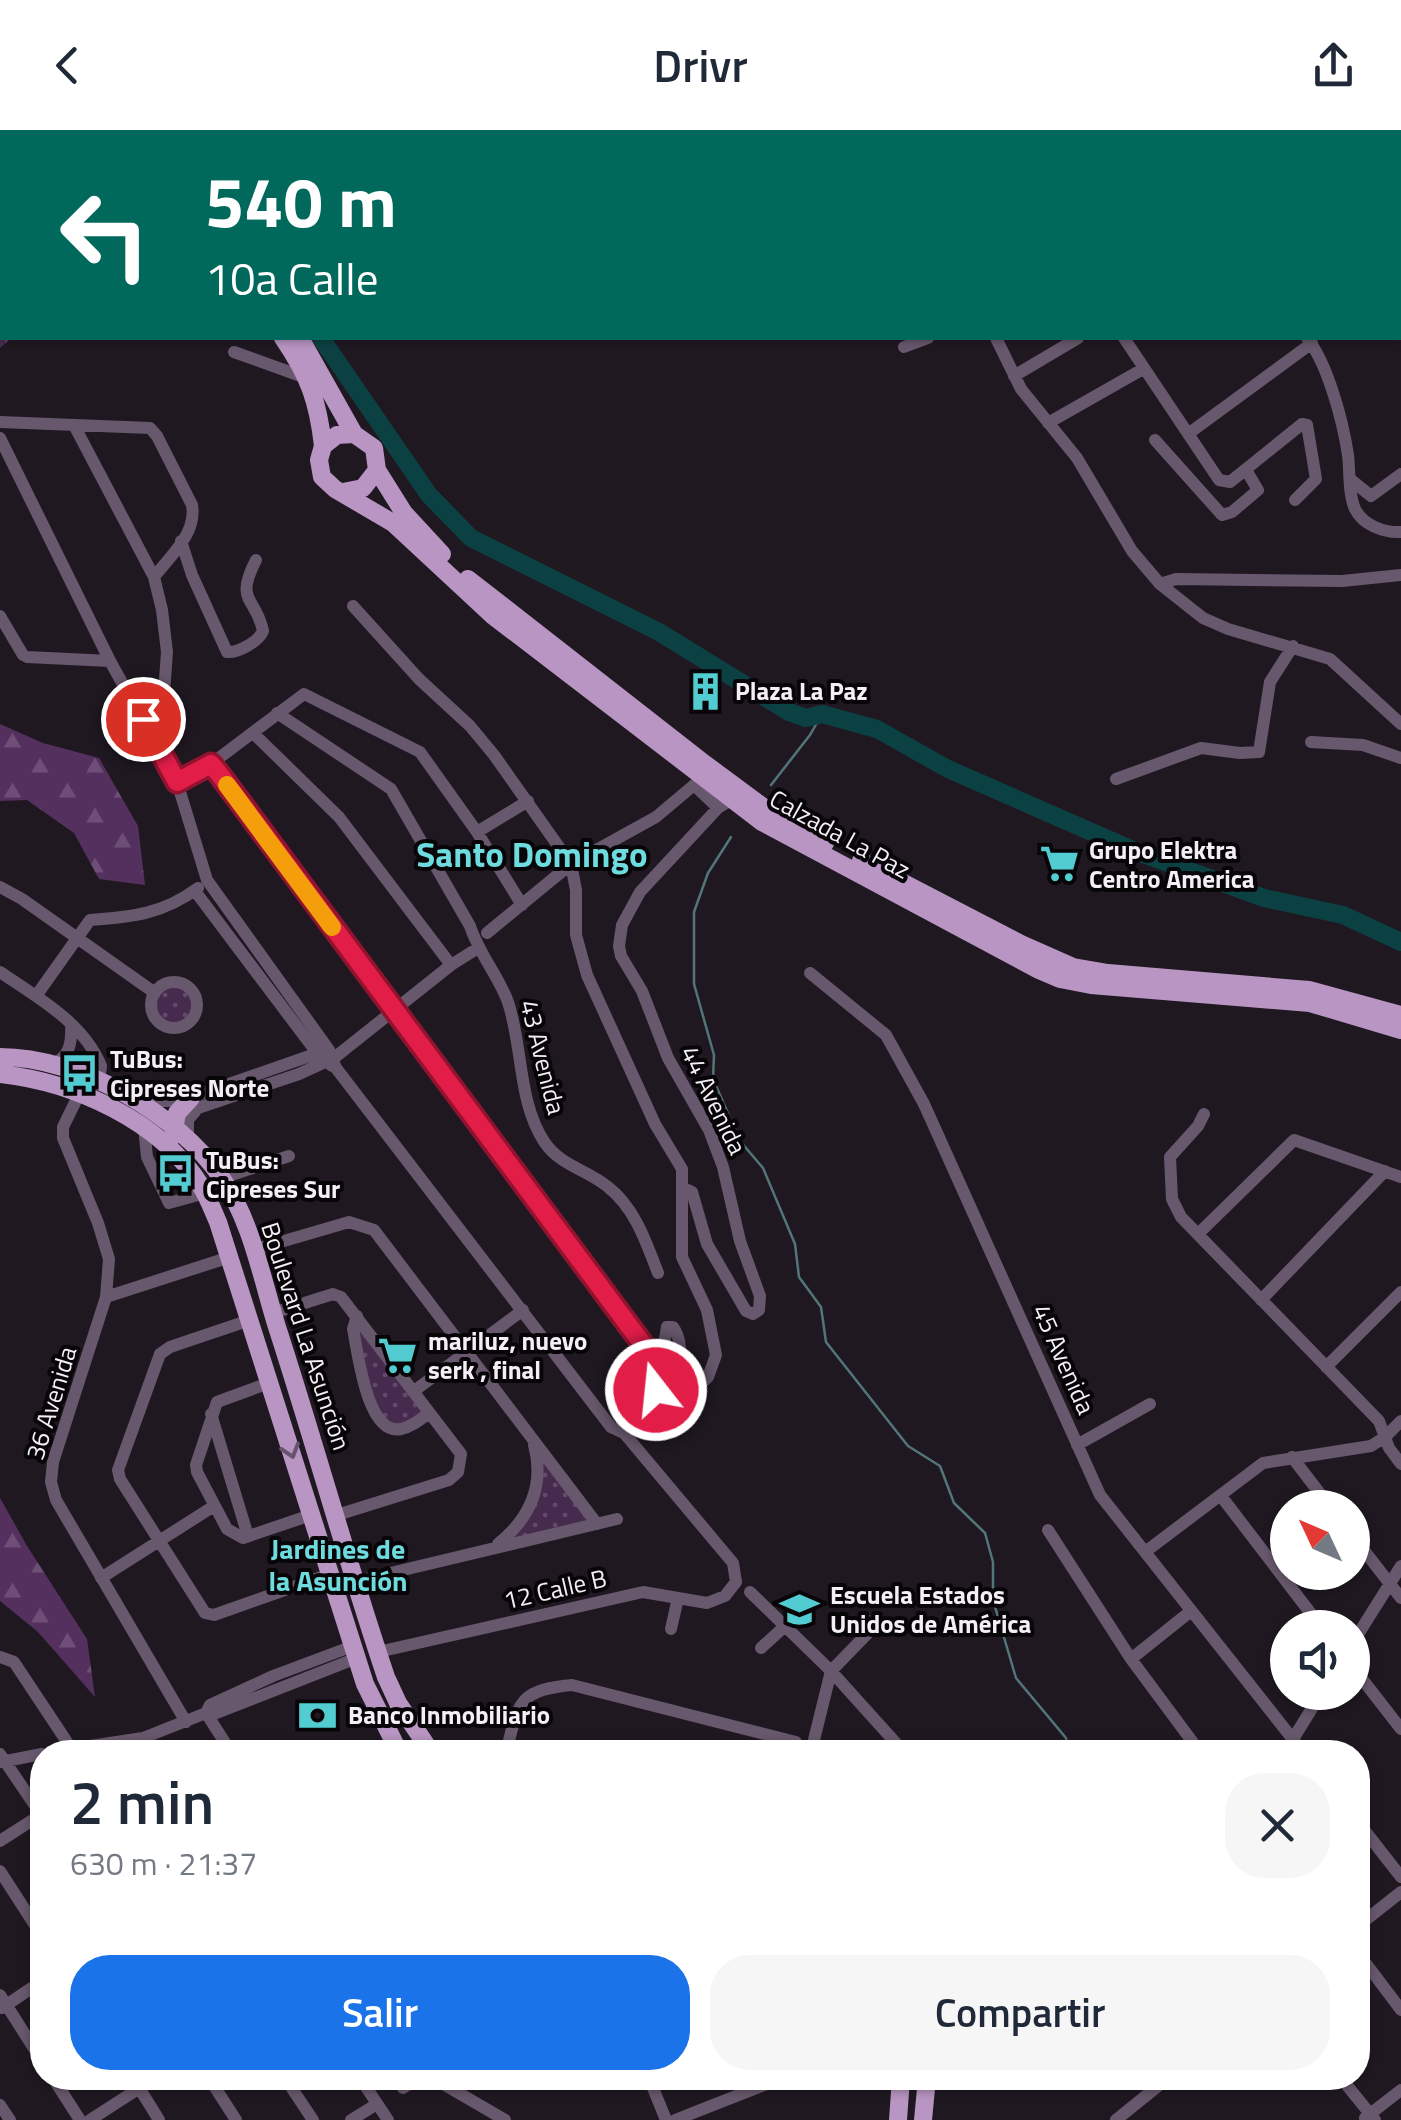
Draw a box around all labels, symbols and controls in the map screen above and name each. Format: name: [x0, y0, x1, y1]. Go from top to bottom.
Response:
text: Drivr: [653, 31, 748, 99]
icon: back: [40, 38, 95, 93]
icon: share: [1306, 38, 1361, 93]
text: 540 m: [205, 148, 397, 254]
icon: left: [40, 170, 170, 300]
text: 10a Calle: [205, 244, 378, 312]
building icon: Plaza La Paz: [684, 670, 726, 712]
place label: Plaza La Paz: [735, 672, 868, 710]
pin: [101, 677, 186, 762]
icon: arrive: [116, 692, 171, 747]
street label: Calzada La Paz: [763, 780, 917, 888]
district label: Santo Domingo: [416, 827, 648, 881]
place label: Grupo Elektra Centro America: [1089, 831, 1255, 898]
supermarket icon: Grupo Elektra Centro America: [1038, 843, 1080, 885]
street label: 43 Avenida: [510, 996, 576, 1119]
street label: 44 Avenida: [671, 1039, 757, 1161]
place label: TuBus: Cipreses Norte: [110, 1040, 269, 1107]
bus stop icon: TuBus: Cipreses Norte: [59, 1052, 101, 1094]
place label: TuBus: Cipreses Sur: [206, 1141, 340, 1208]
bus stop icon: TuBus: Cipreses Sur: [155, 1153, 197, 1195]
street label: Boulevard La Asunción: [251, 1217, 361, 1455]
street label: 45 Avenida: [1023, 1298, 1105, 1421]
place label: mariluz, nuevo serk , final: [428, 1322, 587, 1389]
supermarket icon: mariluz, nuevo serk , final: [377, 1334, 419, 1376]
position arrow: [604, 1338, 708, 1442]
street label: 36 Avenida: [16, 1341, 86, 1465]
one-way arrow: [279, 1442, 300, 1459]
north arrow: [1270, 1490, 1370, 1590]
map controls: [1270, 1490, 1370, 1710]
district label: Jardines de la Asunción: [268, 1527, 408, 1602]
street label: 12 Calle B: [500, 1559, 610, 1619]
place label: Escuela Estados Unidos de América: [830, 1576, 1031, 1643]
school or university icon: Escuela Estados Unidos de América: [779, 1588, 821, 1630]
button: sound: [1270, 1610, 1370, 1710]
bank icon: Banco Inmobiliario: [297, 1694, 339, 1736]
place label: Banco Inmobiliario: [348, 1696, 550, 1734]
text: 2 min: [70, 1756, 214, 1847]
button: close: [1225, 1773, 1330, 1878]
text: 630 m · 21:37: [70, 1839, 257, 1887]
button: Salir: [70, 1955, 690, 2070]
button: Compartir: [710, 1955, 1330, 2070]

